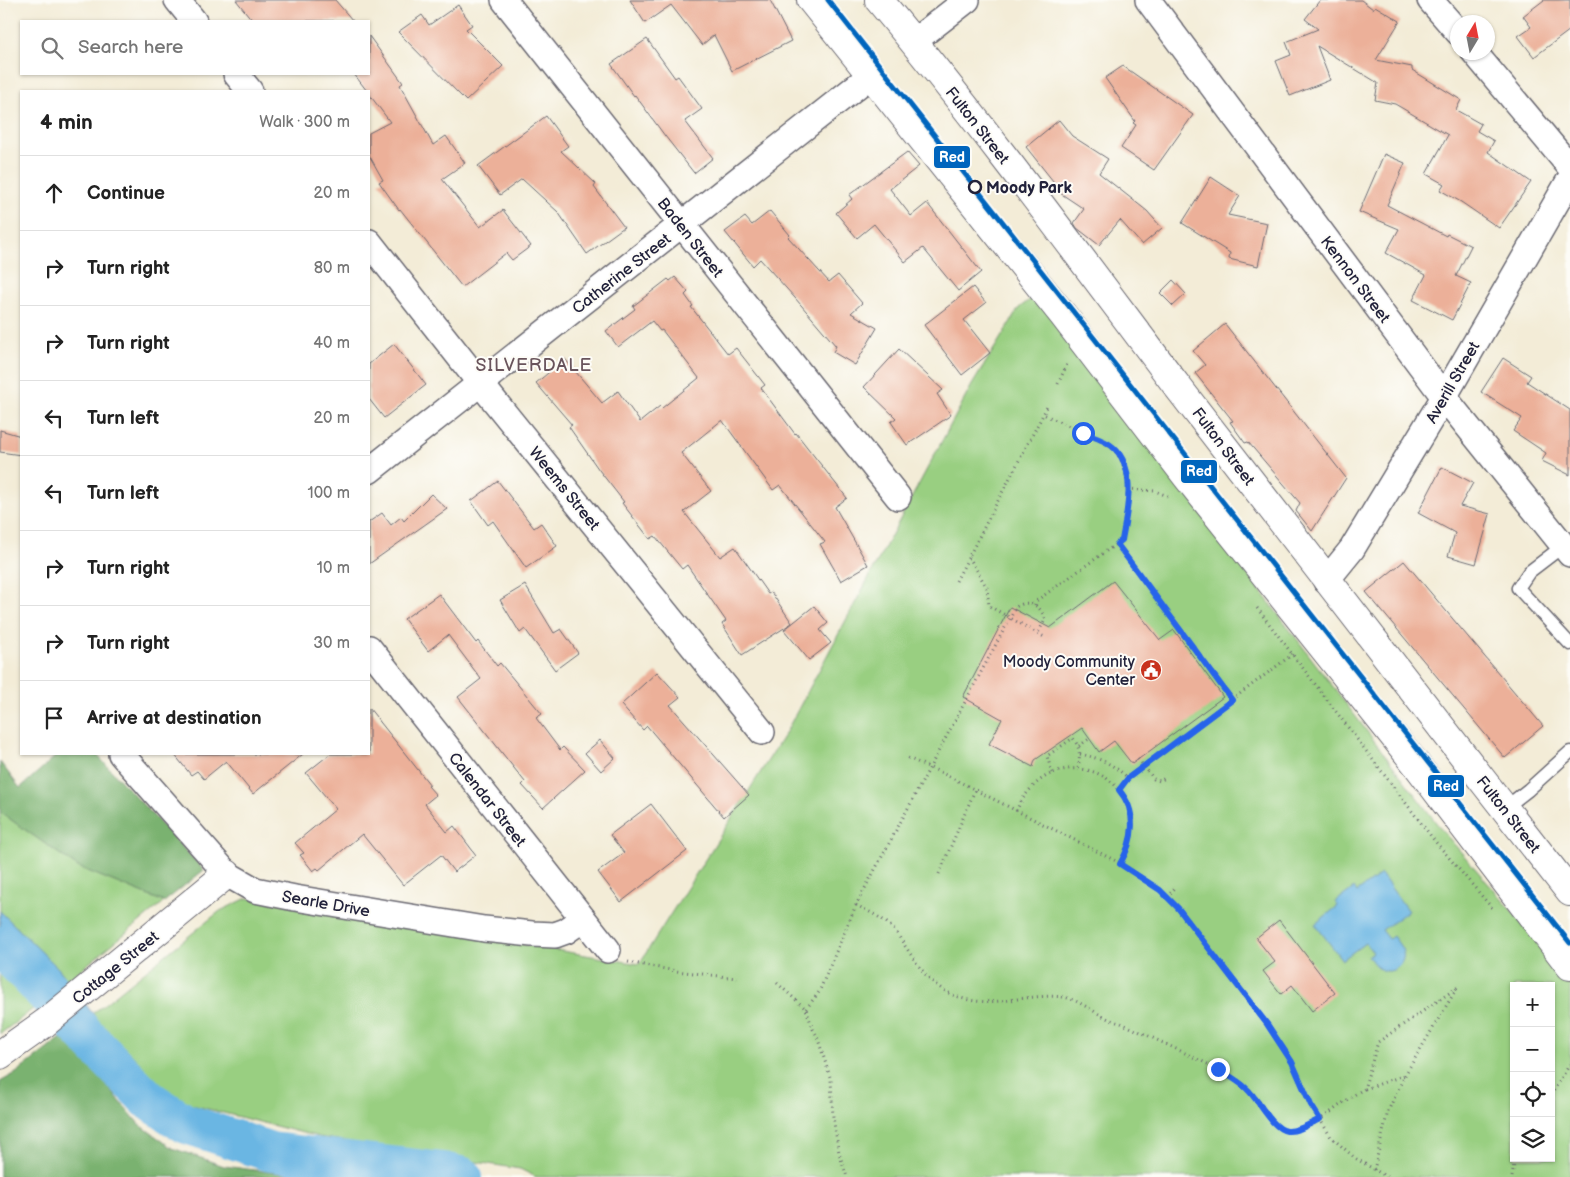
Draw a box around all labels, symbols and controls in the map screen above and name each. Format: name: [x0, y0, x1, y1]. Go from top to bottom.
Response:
north arrow: [1450, 15, 1495, 60]
search box: [20, 20, 370, 75]
icon: search: [38, 34, 66, 62]
text: Search here: [78, 36, 183, 59]
street label: Fulton Street: [941, 84, 1013, 168]
text: 4 min: [40, 110, 93, 135]
text: Walk · 300 m: [259, 113, 350, 132]
line badge: Red: [933, 145, 971, 169]
text: Red: [939, 149, 965, 166]
icon: ahead: [40, 179, 68, 207]
place label: Moody Park: [986, 179, 1072, 198]
marker: Moody Park: [968, 180, 982, 194]
text: Continue: [87, 182, 165, 205]
text: 20 m: [314, 184, 350, 203]
street label: Baden Street: [653, 194, 727, 282]
street label: Catherine Street: [569, 230, 675, 319]
street label: Kennon Street: [1316, 233, 1394, 327]
icon: right: [40, 254, 68, 282]
text: Turn right: [87, 257, 170, 280]
text: 80 m: [314, 259, 350, 278]
icon: right: [40, 329, 68, 357]
text: Turn right: [87, 332, 170, 355]
text: 40 m: [313, 334, 350, 353]
street label: Averill Street: [1422, 339, 1484, 427]
district label: SILVERDALE: [476, 355, 592, 376]
icon: left: [40, 404, 68, 432]
street label: Fulton Street: [1187, 404, 1258, 490]
text: Turn left: [87, 407, 159, 430]
text: 20 m: [314, 409, 350, 428]
route start: [1072, 422, 1095, 445]
street label: Weems Street: [524, 443, 603, 535]
line badge: Red: [1180, 459, 1218, 484]
text: Red: [1186, 463, 1212, 480]
icon: left: [40, 479, 68, 507]
text: Turn left: [87, 482, 159, 505]
text: 100 m: [307, 484, 350, 503]
icon: right: [40, 554, 68, 582]
text: Turn right: [87, 557, 170, 580]
text: 10 m: [317, 559, 350, 578]
icon: right: [40, 629, 68, 657]
text: Turn right: [87, 632, 170, 655]
text: 30 m: [313, 634, 350, 653]
place label: Moody Community Center: [1003, 653, 1136, 690]
public building icon: Moody Community Center: [1139, 658, 1163, 682]
icon: arrive: [40, 704, 68, 732]
text: Arrive at destination: [87, 707, 262, 730]
street label: Calendar Street: [444, 749, 530, 851]
street label: Fulton Street: [1472, 773, 1544, 857]
line badge: Red: [1427, 774, 1465, 798]
text: Red: [1433, 778, 1459, 795]
street label: Searle Drive: [280, 887, 372, 922]
street label: Cottage Street: [69, 928, 163, 1009]
map controls: [1510, 982, 1555, 1162]
button: +: [1510, 982, 1555, 1027]
button: −: [1510, 1027, 1555, 1072]
route end: [1207, 1058, 1230, 1081]
button: locate: [1510, 1072, 1555, 1117]
button: layers: [1510, 1117, 1555, 1162]

